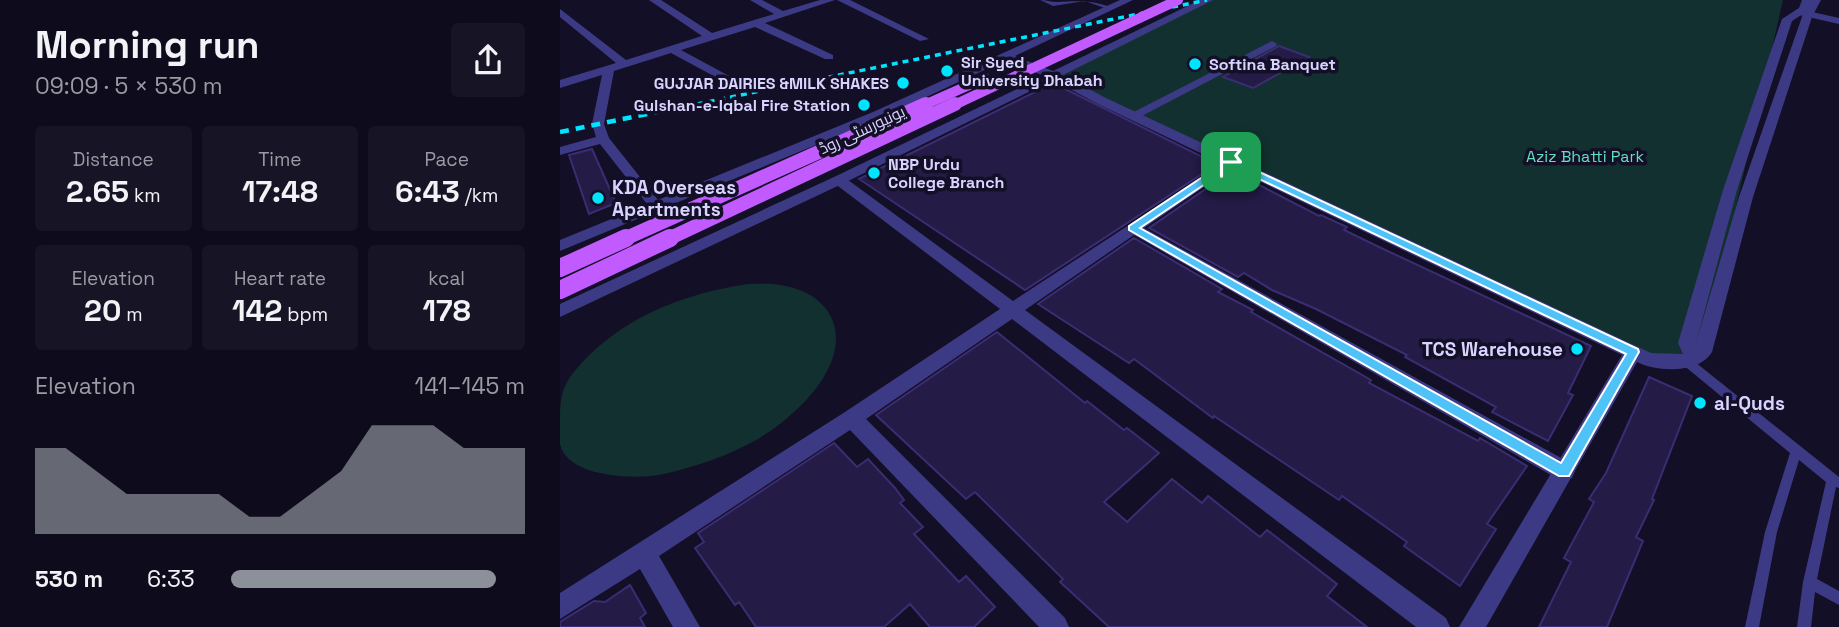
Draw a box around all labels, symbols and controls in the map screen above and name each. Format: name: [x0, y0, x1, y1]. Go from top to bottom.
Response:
text: Morning run: [35, 21, 260, 69]
button: share: [451, 23, 525, 97]
place label: Sir Syed University Dhabah: [961, 52, 1103, 91]
place label: Softina Banquet: [1209, 54, 1336, 75]
marker: Softina Banquet: [1187, 56, 1203, 72]
marker: Sir Syed University Dhabah: [939, 63, 955, 79]
text: 09:09 · 5 × 530 m: [35, 71, 223, 101]
place label: GUJJAR DAIRIES &MILK SHAKES: [654, 73, 889, 94]
marker: GUJJAR DAIRIES &MILK SHAKES: [895, 75, 911, 91]
place label: Gulshan-e-Iqbal Fire Station: [634, 95, 850, 116]
marker: Gulshan-e-Iqbal Fire Station: [856, 97, 872, 113]
street label: یونیورسٹی روڈ: [816, 101, 909, 159]
pin: [1201, 132, 1261, 192]
icon: arrive: [1212, 143, 1250, 181]
park label: Aziz Bhatti Park: [1526, 146, 1644, 167]
text: Distance: [73, 147, 154, 172]
text: Time: [258, 147, 302, 172]
text: Pace: [424, 147, 469, 172]
place label: NBP Urdu College Branch: [888, 154, 1004, 193]
marker: NBP Urdu College Branch: [866, 165, 882, 181]
text: 2.65: [66, 172, 129, 211]
text: 17:48: [242, 172, 318, 211]
text: 6:43: [395, 172, 460, 211]
place label: KDA Overseas Apartments: [612, 175, 736, 222]
text: km: [129, 183, 161, 208]
text: /km: [460, 183, 498, 208]
marker: KDA Overseas Apartments: [590, 190, 606, 206]
text: Elevation: [72, 266, 155, 291]
text: Heart rate: [234, 266, 326, 291]
text: kcal: [428, 266, 465, 291]
text: 20: [84, 291, 121, 330]
text: 142: [232, 291, 282, 330]
text: 178: [423, 291, 471, 330]
text: m: [121, 302, 143, 327]
text: bpm: [282, 302, 328, 327]
place label: TCS Warehouse: [1422, 337, 1563, 362]
marker: TCS Warehouse: [1569, 341, 1585, 357]
text: Elevation: [35, 371, 136, 401]
text: 141–145 m: [415, 371, 525, 401]
place label: al-Quds: [1714, 391, 1785, 416]
marker: al-Quds: [1692, 395, 1708, 411]
text: 530 m: [35, 564, 103, 594]
text: 6:33: [147, 564, 195, 594]

